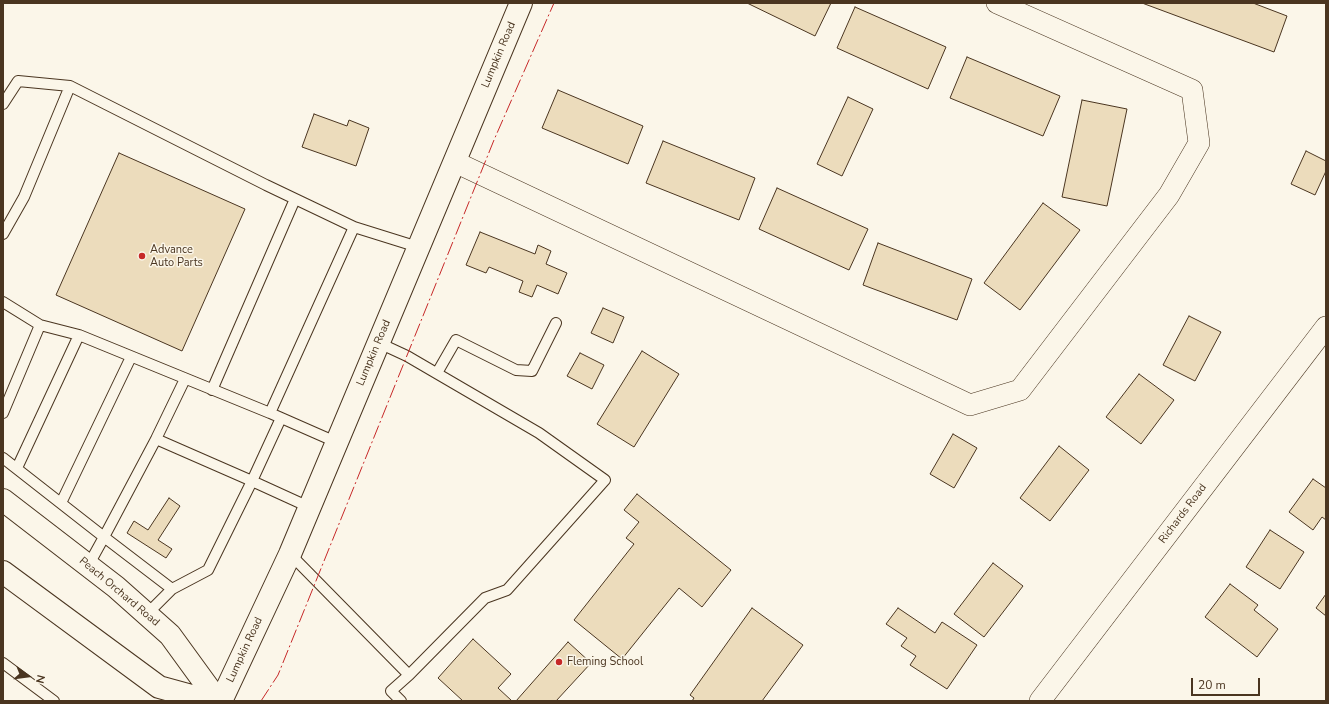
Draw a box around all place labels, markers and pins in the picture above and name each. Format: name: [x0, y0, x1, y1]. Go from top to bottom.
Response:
place label: Advance Auto Parts: [150, 243, 203, 269]
marker: Advance Auto Parts: [137, 251, 147, 261]
place label: Fleming School: [567, 655, 643, 669]
marker: Fleming School: [554, 657, 564, 667]

